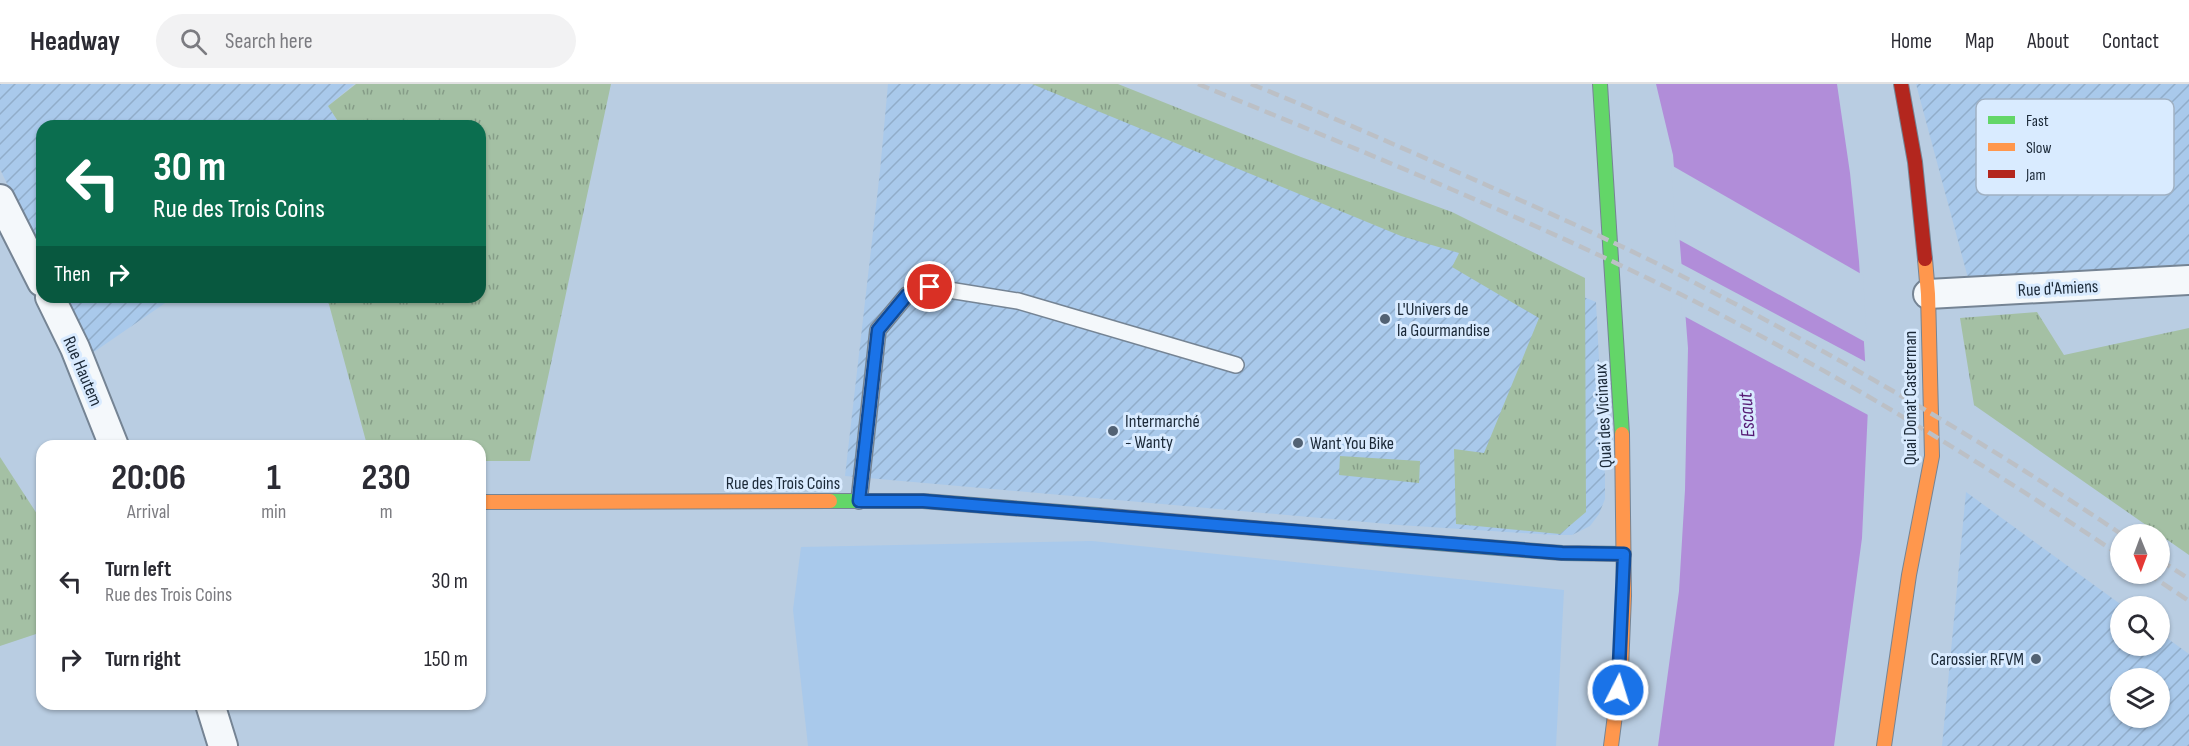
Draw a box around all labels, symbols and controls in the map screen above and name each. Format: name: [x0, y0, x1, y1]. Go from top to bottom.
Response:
search box: [156, 14, 576, 68]
text: Headway: [30, 25, 120, 58]
icon: search: [177, 25, 210, 58]
text: Search here: [225, 28, 312, 55]
text: Home: [1891, 29, 1932, 54]
text: Map: [1965, 29, 1994, 54]
text: About: [2027, 29, 2069, 54]
text: Contact: [2102, 29, 2159, 54]
legend: [1976, 99, 2174, 195]
text: Fast: [2026, 112, 2049, 131]
text: Slow: [2026, 139, 2051, 158]
text: 30 m: [153, 142, 226, 193]
icon: left: [54, 144, 132, 222]
text: Jam: [2025, 166, 2046, 185]
text: Rue des Trois Coins: [153, 193, 325, 225]
icon: right: [102, 258, 135, 291]
text: Then: [54, 261, 90, 288]
pin: [904, 261, 955, 312]
icon: arrive: [913, 270, 946, 303]
street label: Rue d'Amiens: [2017, 276, 2099, 301]
place label: L'Univers de la Gourmandise: [1397, 299, 1490, 341]
marker: L'Univers de la Gourmandise: [1378, 312, 1392, 326]
street label: Quai Donat Casterman: [1900, 331, 1921, 465]
street label: Rue Hautem: [58, 333, 107, 409]
street label: Quai des Vicinaux: [1590, 363, 1617, 469]
water label: Escaut: [1733, 391, 1761, 438]
place label: Intermarché - Wanty: [1125, 411, 1200, 453]
marker: Intermarché - Wanty: [1106, 424, 1120, 438]
place label: Want You Bike: [1310, 433, 1394, 454]
marker: Want You Bike: [1291, 436, 1305, 450]
text: 20:06: [111, 457, 186, 500]
text: 1: [267, 457, 281, 500]
text: 230: [362, 457, 411, 500]
street label: Rue des Trois Coins: [726, 473, 840, 494]
text: Arrival: [127, 500, 170, 524]
text: min: [261, 500, 286, 524]
text: m: [380, 500, 393, 524]
north arrow: [2110, 524, 2170, 584]
map controls: [2110, 524, 2170, 728]
text: Turn left: [105, 556, 171, 583]
icon: left: [54, 565, 87, 598]
text: 30 m: [431, 568, 468, 595]
text: Rue des Trois Coins: [105, 583, 232, 607]
button: search: [2110, 596, 2170, 656]
icon: right: [54, 643, 87, 676]
text: Turn right: [105, 646, 181, 673]
text: 150 m: [424, 646, 468, 673]
place label: Carossier RFVM: [1931, 649, 2024, 670]
marker: Carossier RFVM: [2029, 652, 2043, 666]
position arrow: [1586, 658, 1650, 722]
button: layers: [2110, 668, 2170, 728]

